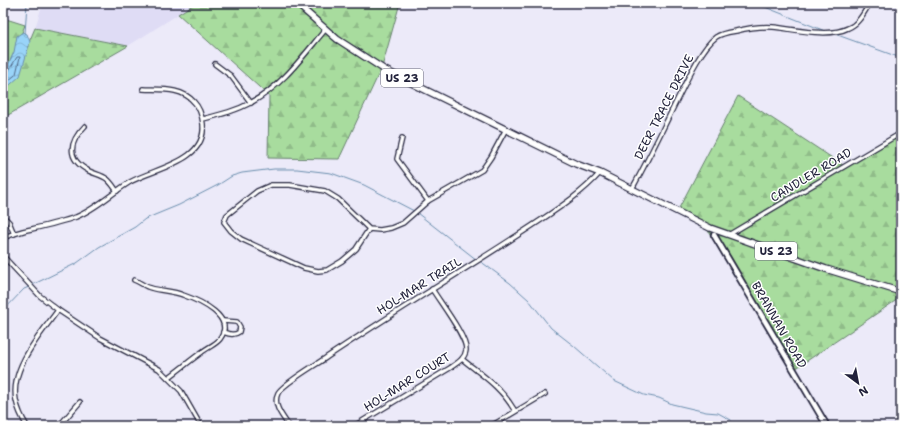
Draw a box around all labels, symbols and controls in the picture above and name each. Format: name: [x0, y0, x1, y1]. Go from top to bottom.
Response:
street label: DEER TRACE DRIVE: [630, 52, 698, 162]
road number: US 23: [381, 69, 423, 87]
street label: CANDLER ROAD: [767, 144, 855, 206]
road number: US 23: [755, 242, 797, 260]
street label: HOL-MAR TRAIL: [374, 253, 465, 318]
street label: BRANNAN ROAD: [748, 279, 810, 371]
street label: HOL-MAR COURT: [361, 348, 454, 415]
north arrow: [838, 363, 878, 403]
text: N: [855, 382, 871, 400]

